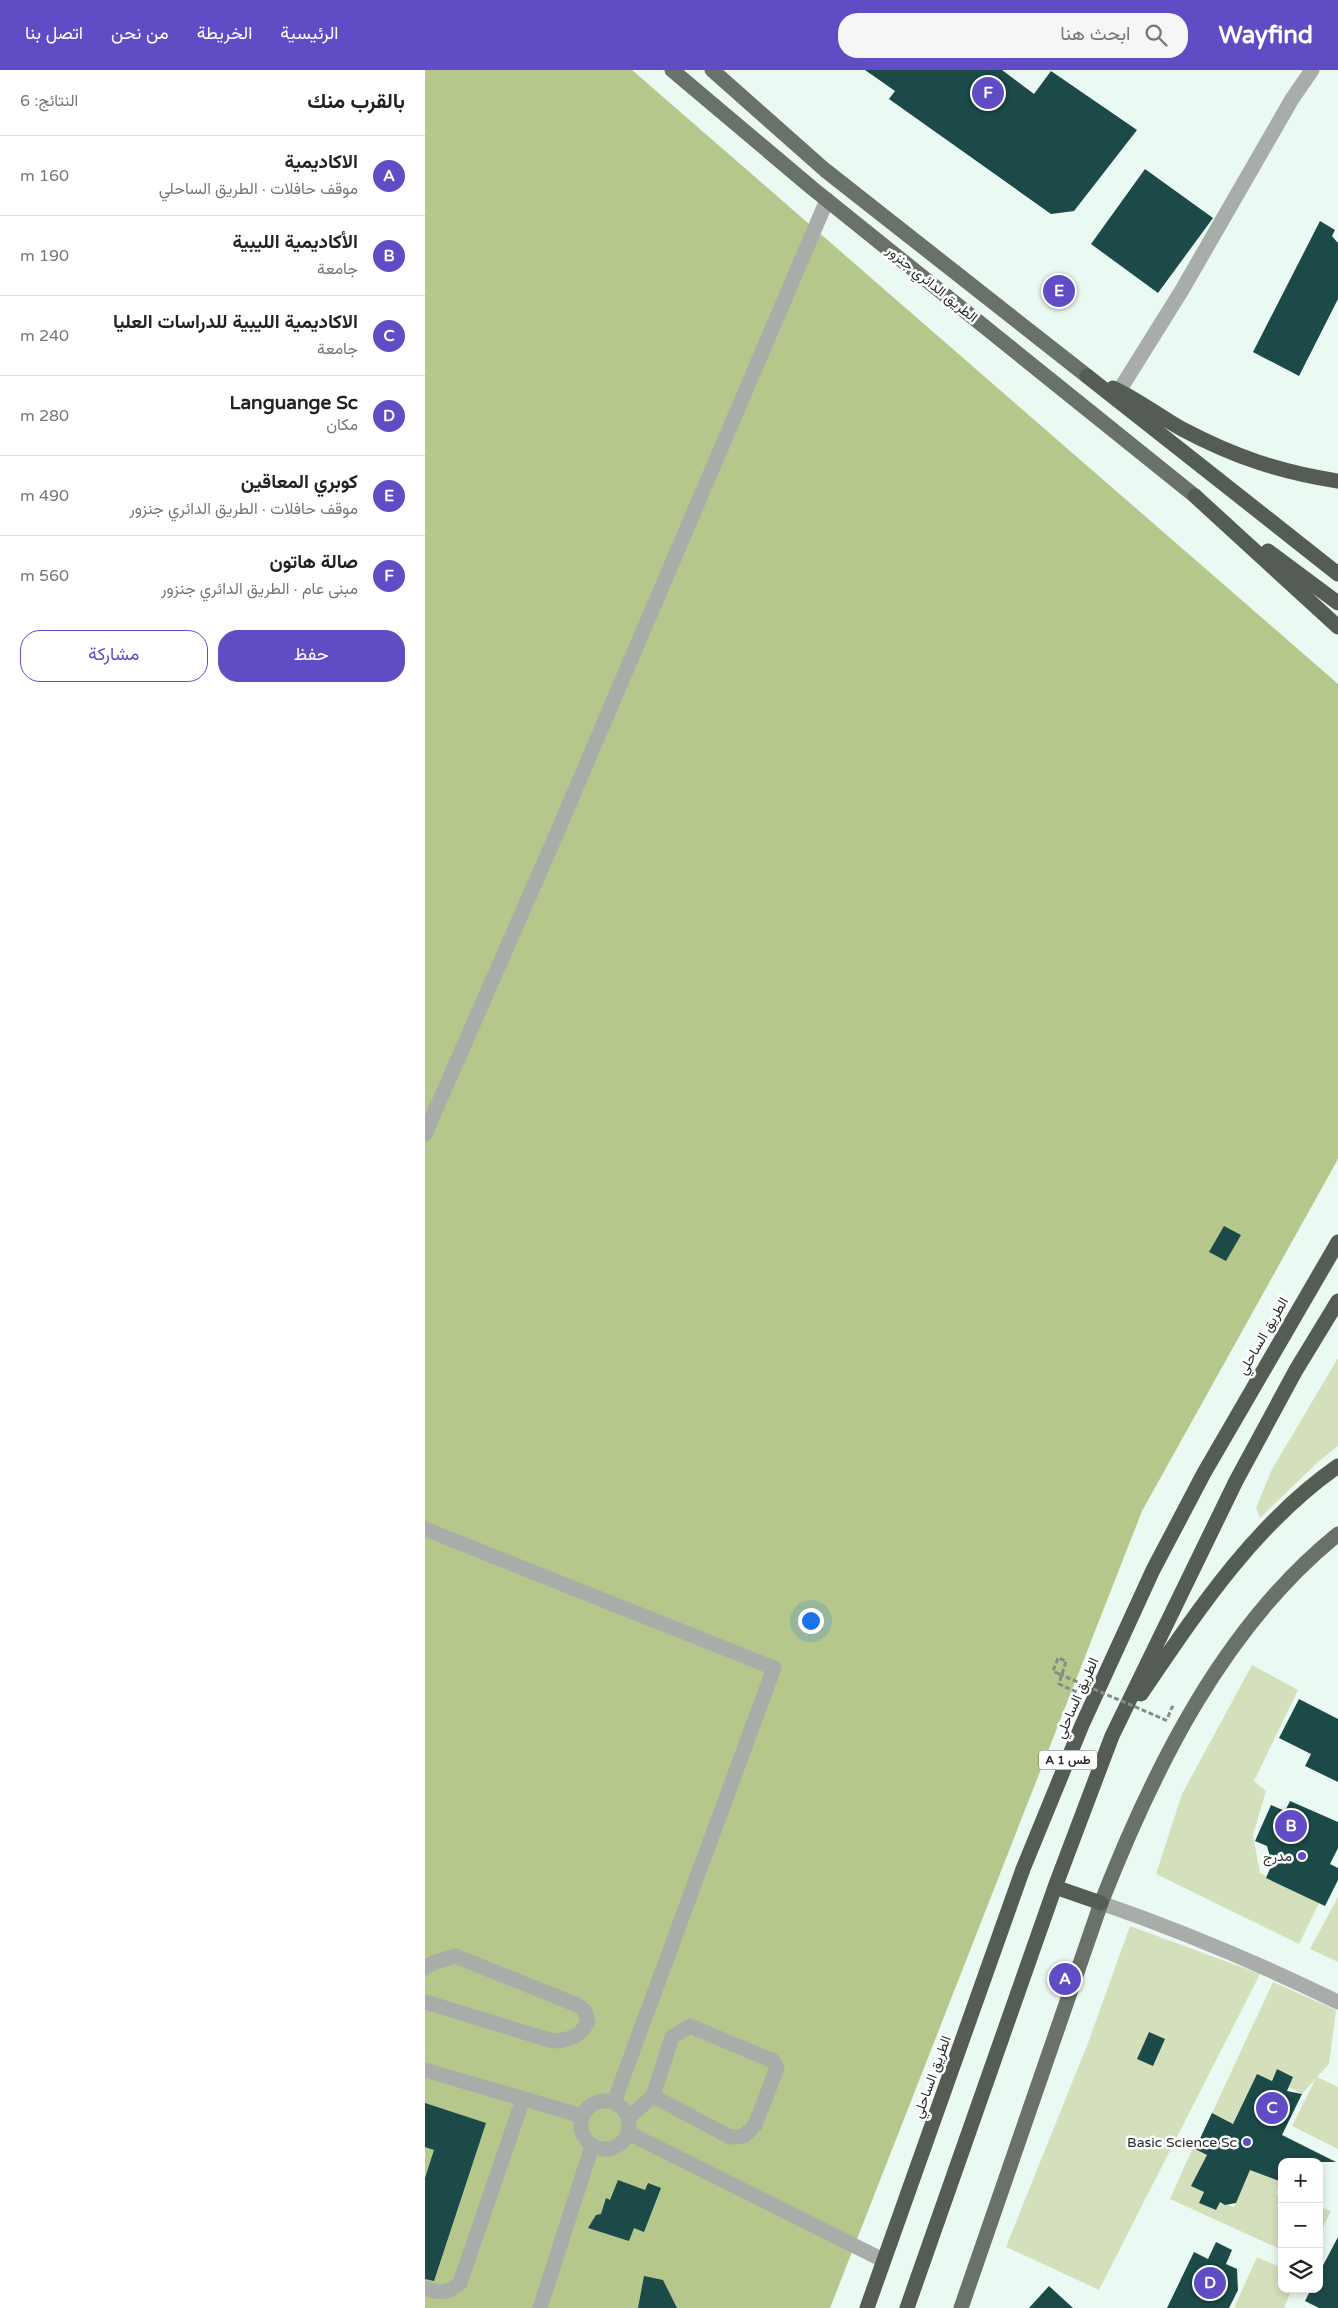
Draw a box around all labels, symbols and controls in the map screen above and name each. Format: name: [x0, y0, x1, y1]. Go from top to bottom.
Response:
search box: [838, 13, 1188, 58]
icon: search: [1142, 21, 1170, 49]
text: Wayfind: [1218, 21, 1313, 50]
text: اتصل بنا: [25, 22, 83, 44]
text: من نحن: [111, 22, 169, 44]
text: الخريطة: [197, 22, 252, 44]
text: الرئيسية: [280, 22, 339, 44]
text: ابحث هنا: [1060, 23, 1130, 45]
pin: F: [972, 74, 1004, 112]
text: بالقرب منك: [307, 89, 405, 114]
text: النتائج: 6: [20, 91, 78, 111]
text: الاكاديمية: [285, 151, 358, 173]
text: 160 m: [20, 166, 69, 186]
text: A: [383, 166, 395, 186]
text: موقف حافلات · الطريق الساحلي: [159, 179, 358, 199]
text: الأكاديمية الليبية: [232, 231, 358, 253]
street label: الطريق الدائري جنزور: [880, 241, 981, 328]
text: 190 m: [20, 246, 69, 266]
text: B: [383, 246, 395, 266]
text: جامعة: [317, 259, 358, 279]
pin: E: [1043, 272, 1075, 310]
text: الاكاديمية الليبية للدراسات العليا: [113, 311, 358, 333]
text: 240 m: [20, 326, 69, 346]
text: C: [383, 326, 395, 346]
text: جامعة: [317, 339, 358, 359]
text: Languange Sc: [229, 392, 358, 414]
text: 280 m: [20, 406, 69, 426]
text: D: [383, 406, 395, 426]
text: مكان: [326, 415, 358, 435]
text: كوبري المعاقين: [241, 471, 358, 493]
text: 490 m: [20, 486, 69, 506]
text: E: [384, 486, 394, 506]
text: موقف حافلات · الطريق الدائري جنزور: [129, 499, 358, 519]
text: صالة هاتون: [269, 551, 358, 573]
text: 560 m: [20, 566, 69, 586]
text: F: [384, 566, 394, 586]
text: مبنى عام · الطريق الدائري جنزور: [161, 579, 358, 599]
button: مشاركة: [20, 630, 208, 682]
button: حفظ: [218, 630, 405, 682]
street label: الطريق الساحلي: [1234, 1294, 1295, 1379]
your location: [798, 1608, 824, 1634]
street label: الطريق الساحلي: [1052, 1655, 1105, 1742]
road number: A 1 طس: [1039, 1750, 1097, 1770]
pin: B: [1275, 1807, 1307, 1845]
place label: مدرج: [1263, 1848, 1292, 1867]
marker: مدرج: [1296, 1850, 1308, 1862]
pin: A: [1049, 1960, 1081, 1998]
street label: الطريق الساحلي: [909, 2033, 958, 2122]
pin: C: [1256, 2089, 1288, 2127]
place label: Basic Science Sc: [1127, 2134, 1237, 2151]
marker: Basic Science Sc: [1241, 2136, 1253, 2148]
map controls: [1278, 2158, 1323, 2293]
button: +: [1278, 2158, 1323, 2203]
button: −: [1278, 2203, 1323, 2248]
button: layers: [1278, 2248, 1323, 2293]
pin: D: [1194, 2264, 1226, 2302]

